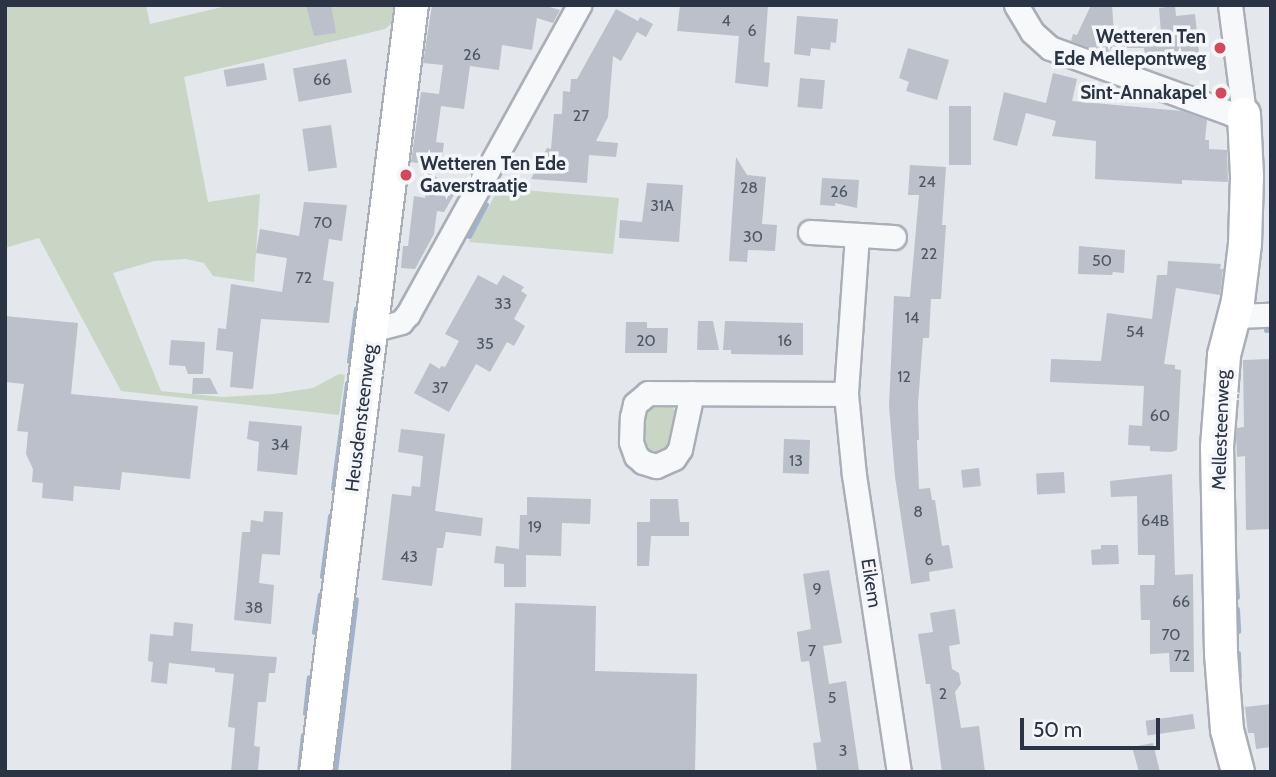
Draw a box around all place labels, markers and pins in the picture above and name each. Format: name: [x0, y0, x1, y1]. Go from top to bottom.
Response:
place label: Wetteren Ten Ede Mellepontweg: [1054, 26, 1206, 70]
marker: Wetteren Ten Ede Mellepontweg: [1212, 40, 1228, 56]
place label: Sint-Annakapel: [1080, 82, 1207, 104]
marker: Sint-Annakapel: [1213, 85, 1229, 101]
place label: Wetteren Ten Ede Gaverstraatje: [420, 153, 566, 197]
marker: Wetteren Ten Ede Gaverstraatje: [398, 167, 414, 183]

